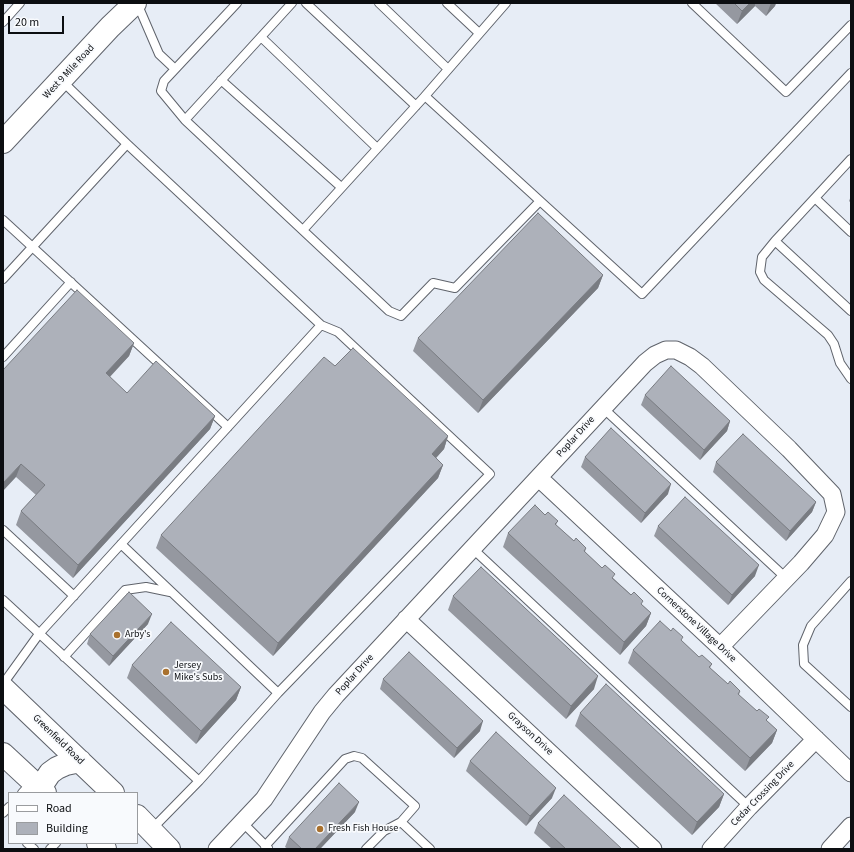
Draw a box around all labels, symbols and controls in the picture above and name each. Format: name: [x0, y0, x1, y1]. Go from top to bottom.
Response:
scale bar: [10, 8, 66, 34]
text: 20 m: [15, 14, 39, 31]
street label: West 9 Mile Road: [41, 42, 97, 102]
street label: Poplar Drive: [554, 414, 598, 460]
street label: Cornerstone Village Drive: [654, 585, 738, 665]
place label: Arby's: [125, 629, 151, 641]
marker: Arby's: [112, 630, 122, 640]
street label: Poplar Drive: [333, 652, 377, 698]
place label: Jersey Mike's Subs: [174, 660, 222, 684]
marker: Jersey Mike's Subs: [161, 667, 171, 677]
street label: Grayson Drive: [505, 710, 555, 758]
street label: Greenfield Road: [30, 712, 86, 768]
street label: Cedar Crossing Drive: [729, 759, 797, 829]
legend: [8, 792, 138, 844]
text: Road: [46, 800, 72, 817]
text: Building: [46, 820, 88, 837]
place label: Fresh Fish House: [328, 823, 398, 835]
marker: Fresh Fish House: [315, 824, 325, 834]

